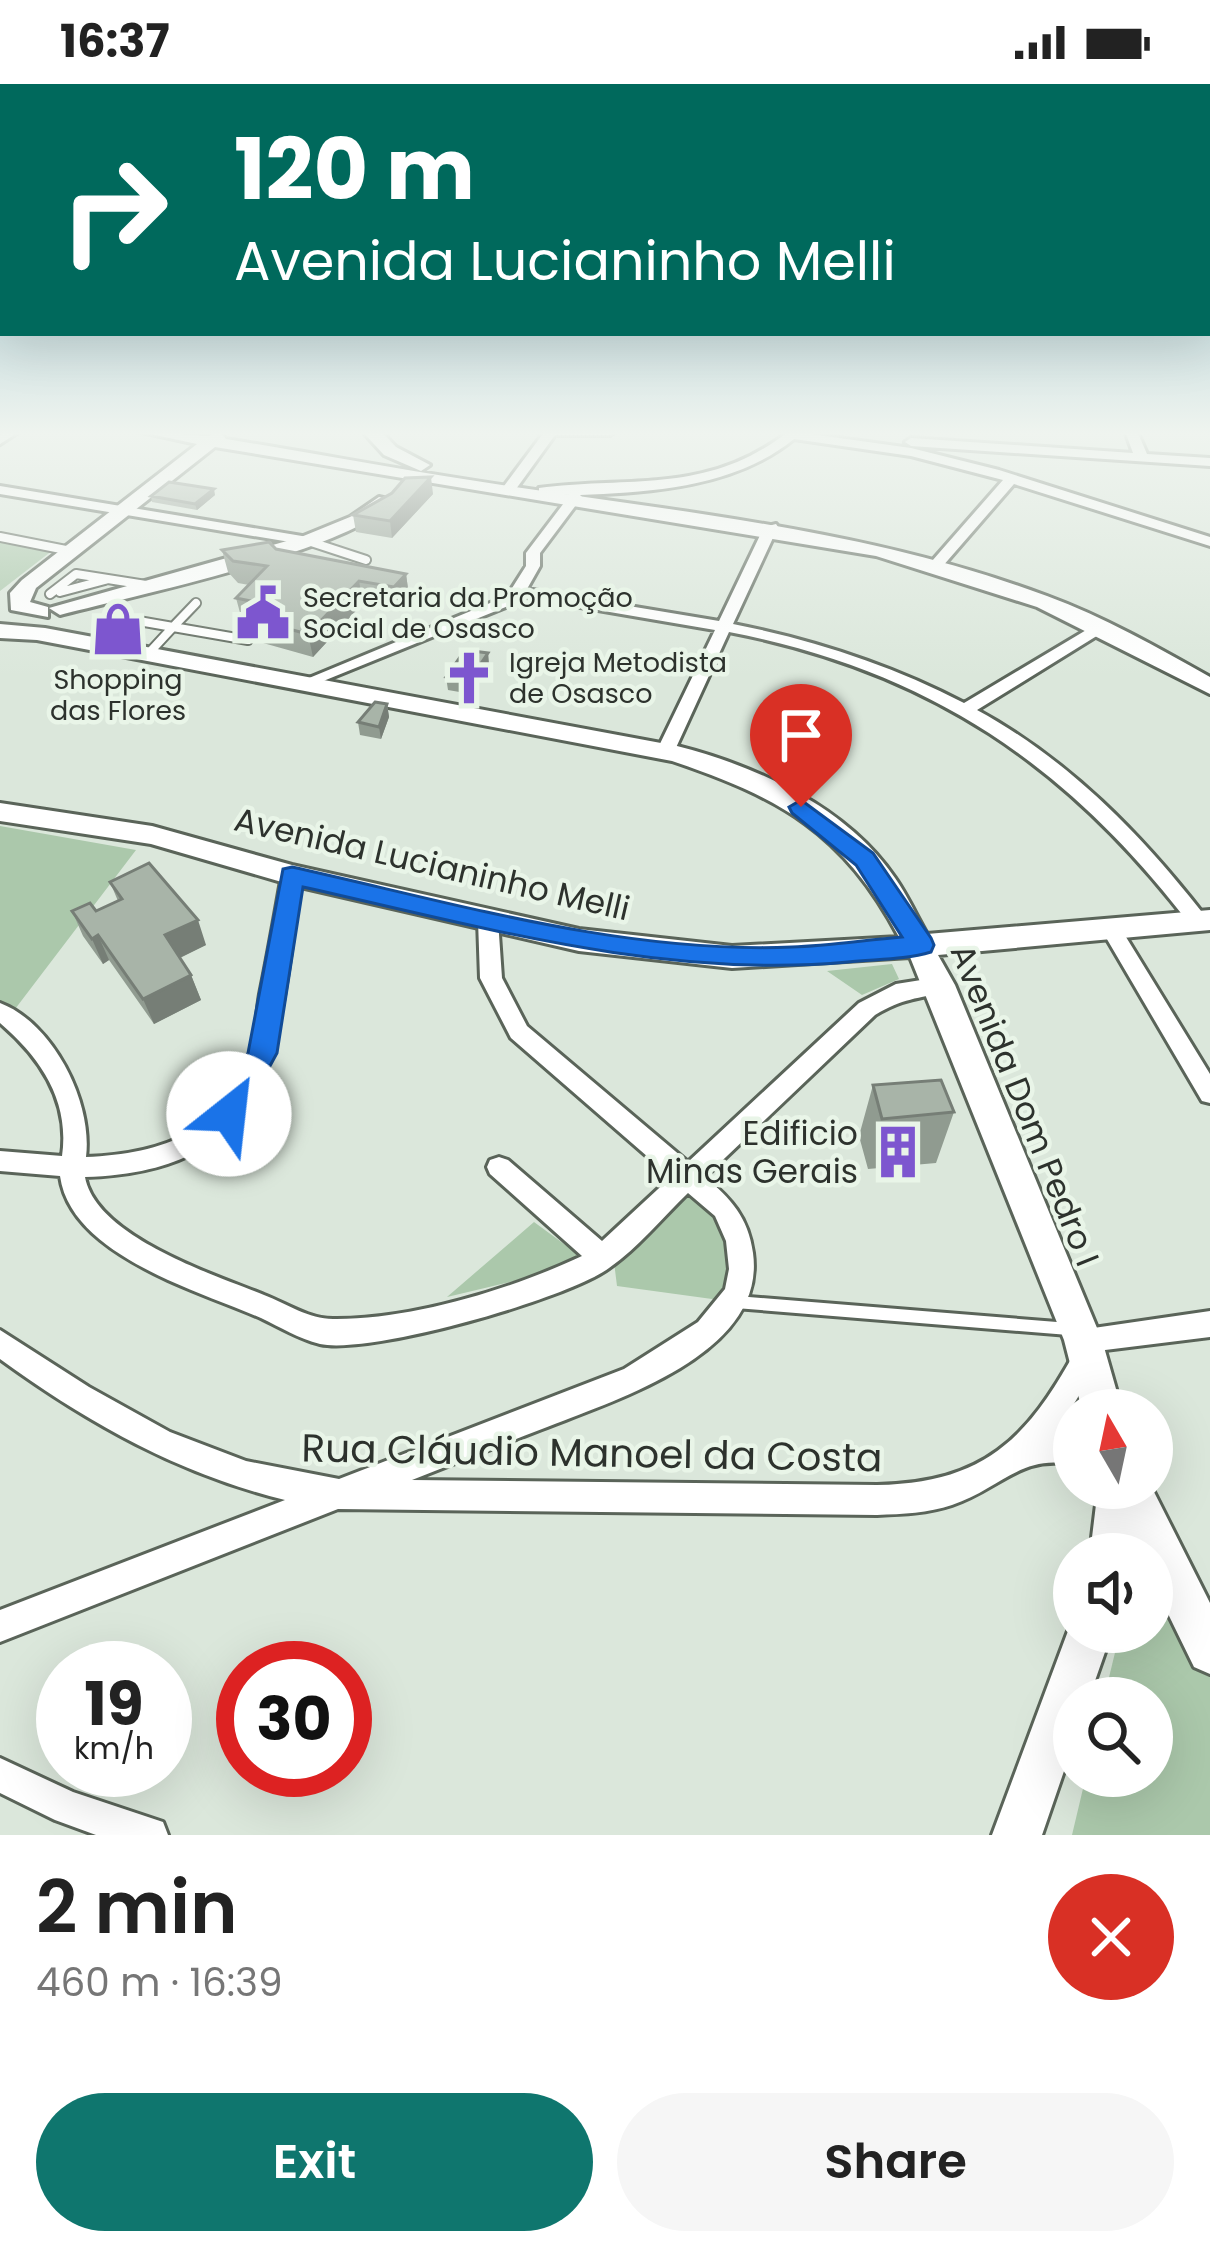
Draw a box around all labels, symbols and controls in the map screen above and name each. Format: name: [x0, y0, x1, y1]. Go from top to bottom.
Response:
text: 16:37: [60, 10, 170, 73]
text: 120 m: [234, 111, 475, 228]
icon: right: [36, 132, 192, 288]
text: Avenida Lucianinho Melli: [234, 223, 896, 299]
place label: Secretaria da Promoção Social de Osasco: [303, 579, 633, 647]
public building icon: Secretaria da Promoção Social de Osasco: [234, 584, 292, 642]
shop icon: Shopping das Flores: [89, 600, 147, 658]
place label: Igreja Metodista de Osasco: [509, 644, 727, 712]
church icon: Igreja Metodista de Osasco: [440, 649, 498, 707]
place label: Shopping das Flores: [50, 661, 186, 729]
pin: [750, 684, 852, 807]
icon: arrive: [768, 702, 834, 768]
street label: Avenida Lucianinho Melli: [230, 796, 634, 932]
street label: Avenida Dom Pedro I: [939, 937, 1111, 1273]
position arrow: [166, 1051, 292, 1177]
place label: Edificio Minas Gerais: [646, 1110, 858, 1195]
building icon: Edificio Minas Gerais: [869, 1123, 927, 1181]
north arrow: [1053, 1389, 1173, 1509]
map controls: [1053, 1389, 1173, 1797]
street label: Rua Cláudio Manoel da Costa: [301, 1420, 883, 1486]
button: sound: [1053, 1533, 1173, 1653]
speed limit sign: 30: [216, 1641, 372, 1797]
text: 19: [84, 1662, 144, 1746]
button: search: [1053, 1677, 1173, 1797]
text: km/h: [74, 1727, 154, 1770]
text: 2 min: [36, 1857, 238, 1958]
button: close: [1048, 1874, 1174, 2000]
text: 460 m · 16:39: [36, 1955, 283, 2010]
button: Exit: [36, 2093, 593, 2231]
button: Share: [617, 2093, 1174, 2231]

